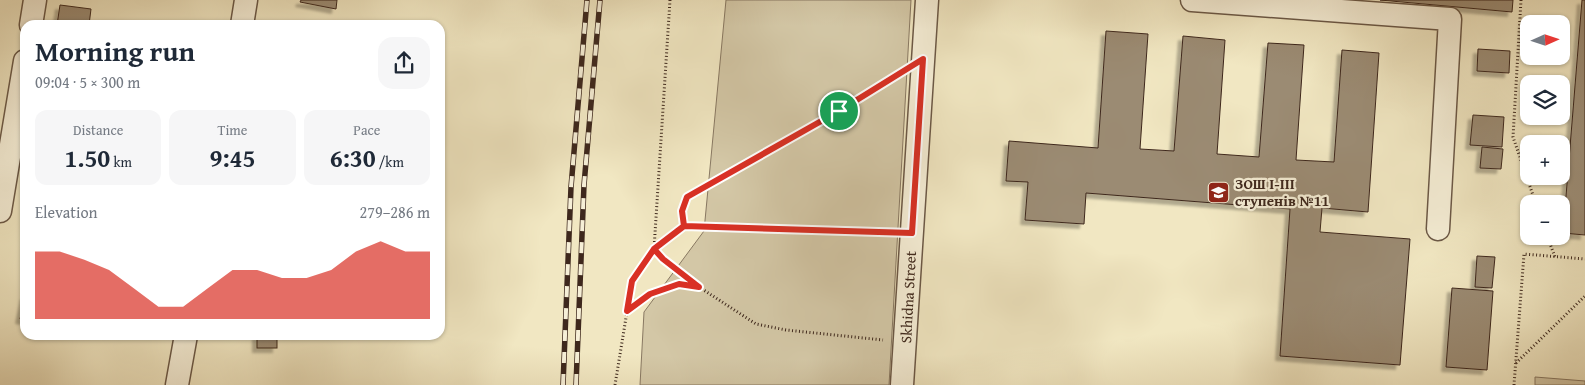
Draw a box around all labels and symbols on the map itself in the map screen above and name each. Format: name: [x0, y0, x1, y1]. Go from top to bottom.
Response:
north arrow: [1520, 15, 1570, 65]
pin: [818, 90, 860, 132]
place label: ЗОШ І-ІІІ ступенів №11: [1235, 173, 1329, 211]
school or university icon: ЗОШ І-ІІІ ступенів №11: [1207, 180, 1231, 204]
street label: Skhidna Street: [895, 250, 921, 344]

